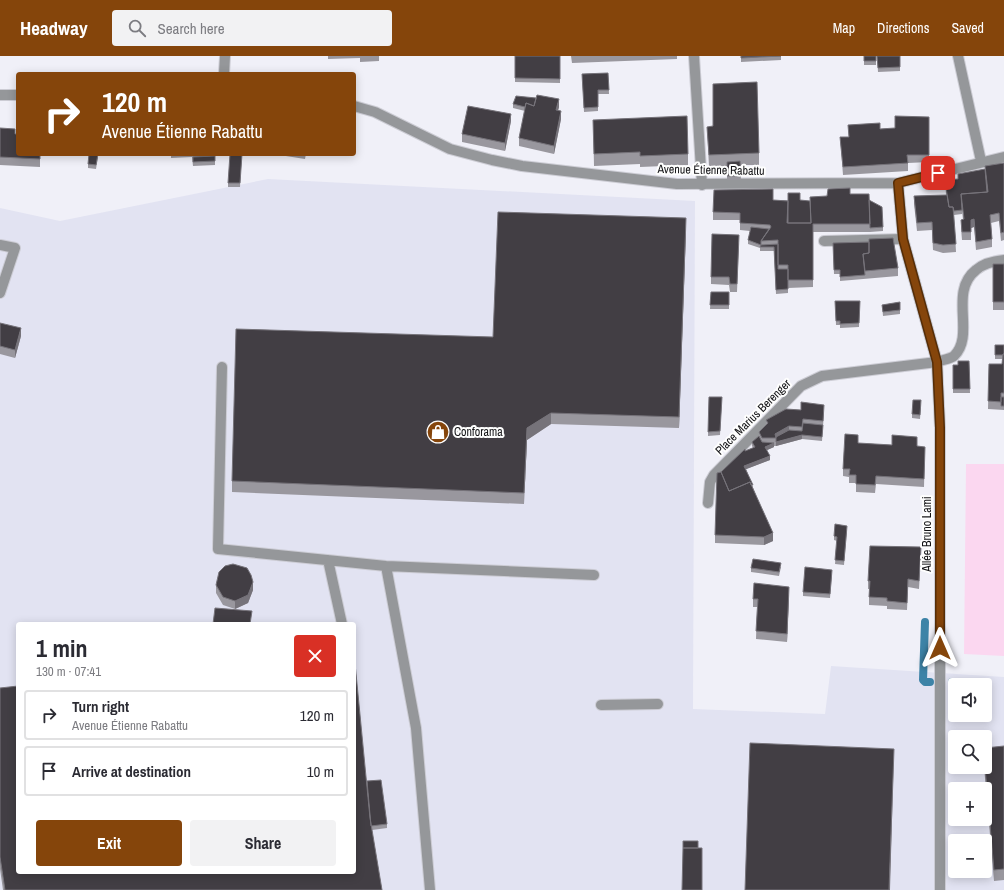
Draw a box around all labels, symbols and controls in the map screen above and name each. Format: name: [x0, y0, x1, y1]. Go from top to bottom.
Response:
search box: [112, 10, 392, 46]
text: Headway: [20, 15, 88, 41]
icon: search: [126, 17, 148, 39]
text: Search here: [158, 18, 225, 39]
text: Map: [833, 19, 855, 37]
text: Directions: [877, 19, 929, 37]
text: Saved: [951, 19, 984, 37]
text: 120 m: [102, 83, 167, 121]
icon: right: [36, 88, 88, 140]
text: Avenue Étienne Rabattu: [102, 119, 263, 144]
pin: [921, 156, 955, 190]
street label: Avenue Étienne Rabattu: [656, 161, 765, 179]
icon: arrive: [927, 162, 949, 184]
street label: Place Marius Berenger: [712, 375, 795, 458]
shop icon: Conforama: [425, 419, 451, 445]
place label: Conforama: [454, 424, 503, 440]
street label: Allée Bruno Lami: [919, 496, 935, 573]
position arrow: [919, 627, 961, 669]
text: 1 min: [36, 632, 87, 664]
button: close: [294, 635, 336, 677]
text: 130 m · 07:41: [36, 663, 101, 680]
map controls: [948, 678, 992, 878]
button: sound: [948, 678, 992, 722]
text: Turn right: [72, 696, 129, 717]
icon: right: [38, 704, 60, 726]
text: 120 m: [300, 705, 334, 726]
text: Avenue Étienne Rabattu: [72, 717, 188, 734]
button: search: [948, 730, 992, 774]
icon: arrive: [38, 760, 60, 782]
text: Arrive at destination: [72, 761, 191, 782]
text: 10 m: [307, 761, 334, 782]
button: +: [948, 782, 992, 826]
button: Exit: [36, 820, 182, 866]
button: Share: [190, 820, 336, 866]
button: −: [948, 834, 992, 878]

